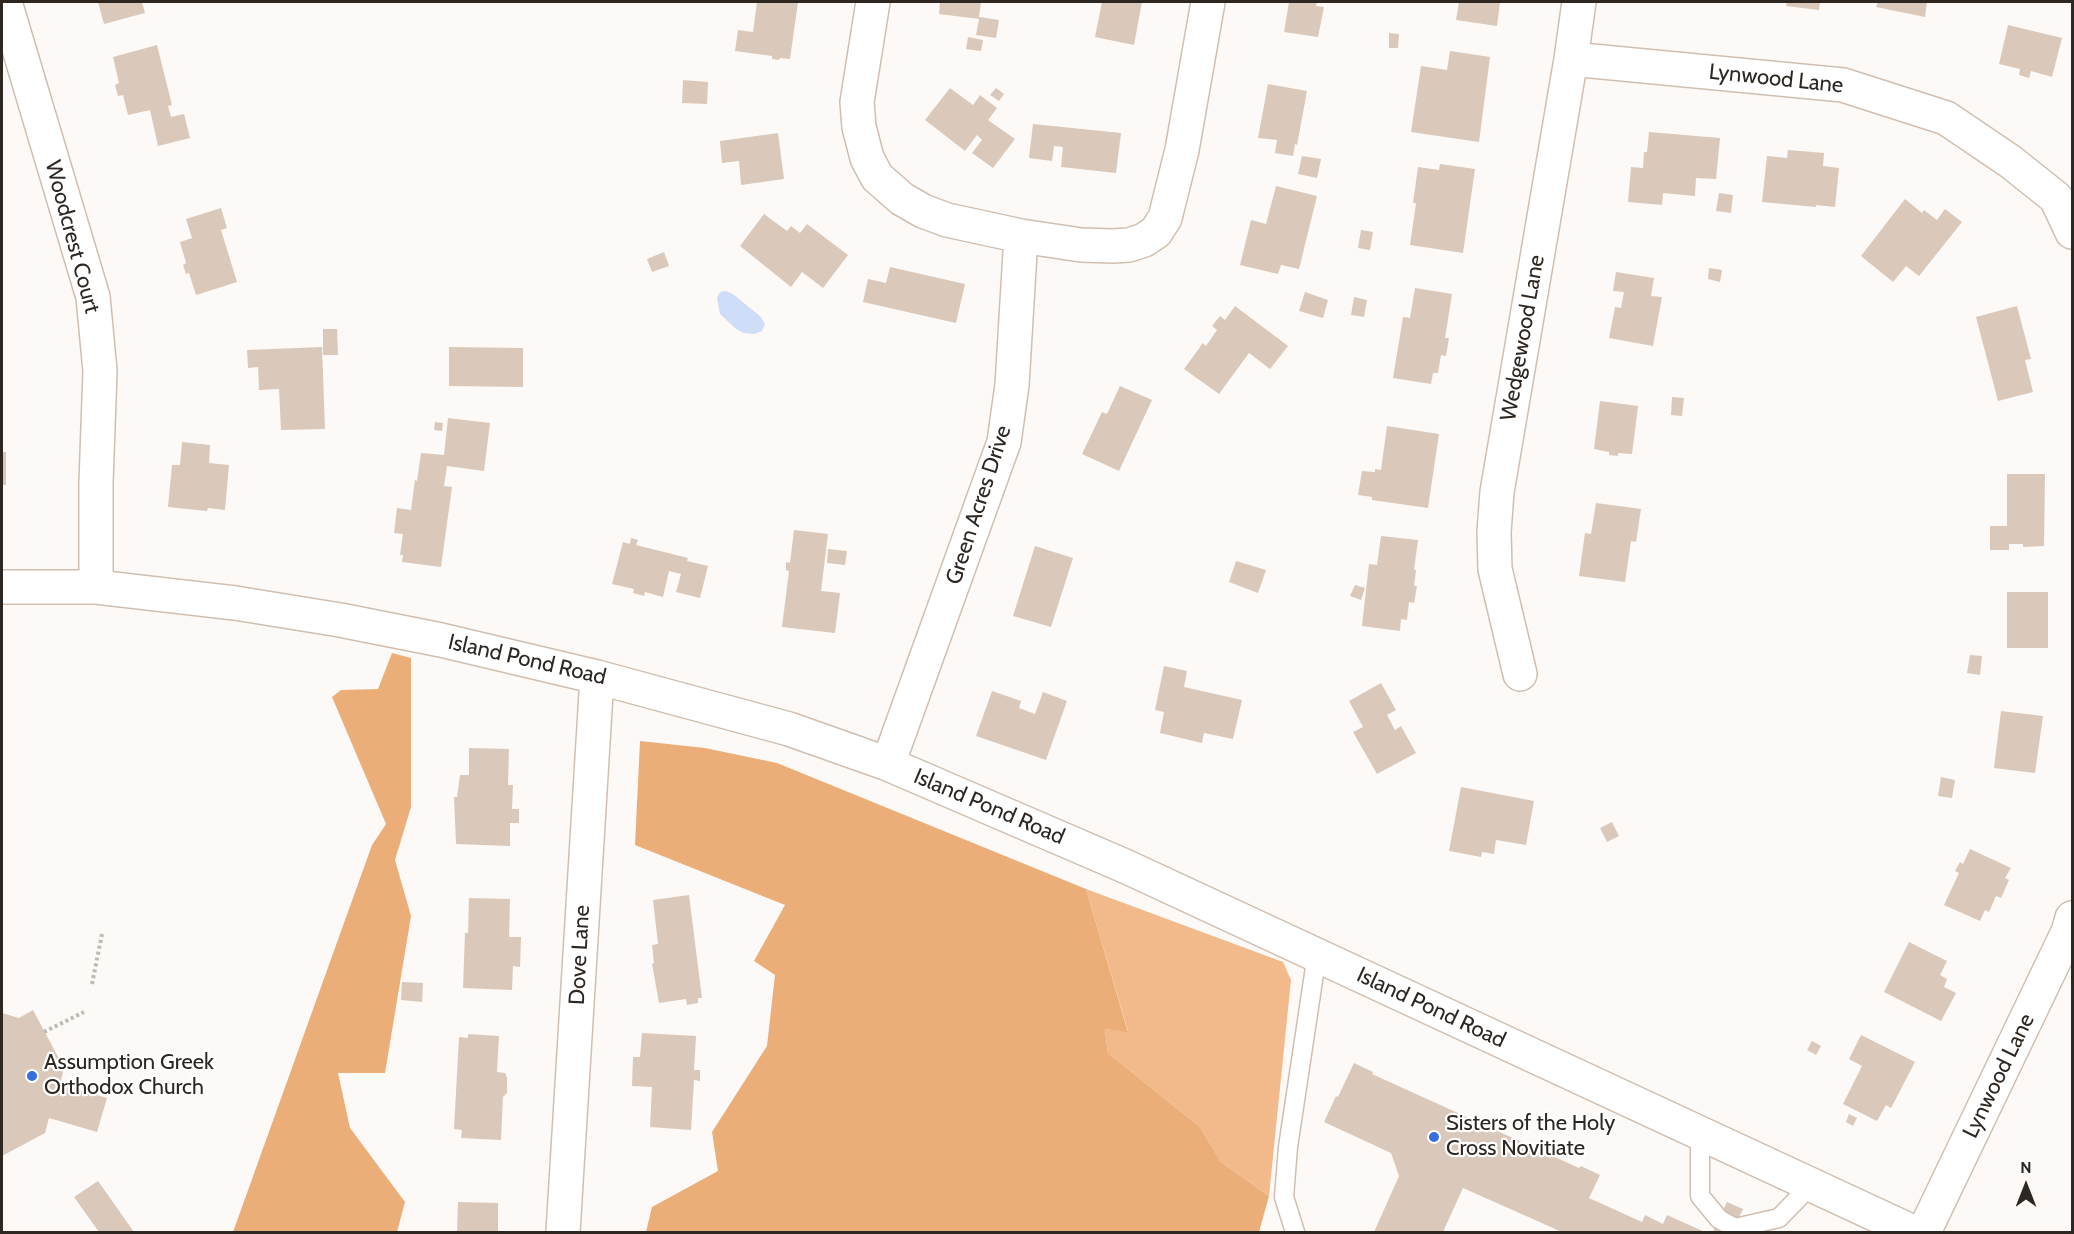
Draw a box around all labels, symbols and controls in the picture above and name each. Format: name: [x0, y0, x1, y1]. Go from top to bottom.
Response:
street label: Lynwood Lane: [1708, 59, 1844, 99]
street label: Woodcrest Court: [39, 158, 105, 316]
street label: Wedgewood Lane: [1495, 253, 1551, 423]
street label: Green Acres Drive: [941, 422, 1017, 588]
street label: Island Pond Road: [445, 629, 609, 691]
street label: Island Pond Road: [910, 763, 1068, 851]
street label: Dove Lane: [564, 905, 596, 1005]
street label: Island Pond Road: [1352, 962, 1510, 1054]
street label: Lynwood Lane: [1958, 1010, 2040, 1142]
place label: Assumption Greek Orthodox Church: [44, 1050, 214, 1102]
marker: Assumption Greek Orthodox Church: [25, 1069, 39, 1083]
place label: Sisters of the Holy Cross Novitiate: [1446, 1111, 1615, 1162]
marker: Sisters of the Holy Cross Novitiate: [1427, 1130, 1441, 1144]
north arrow: [1996, 1156, 2056, 1216]
text: N: [2020, 1158, 2032, 1177]

